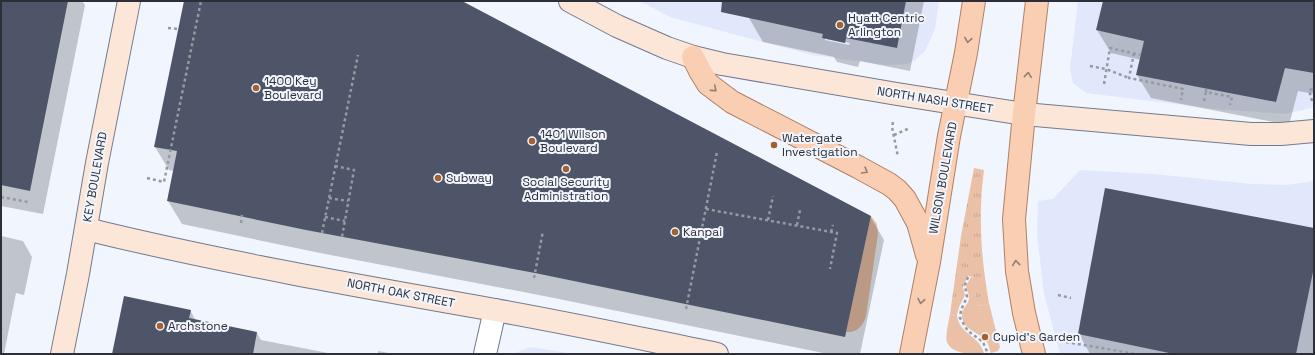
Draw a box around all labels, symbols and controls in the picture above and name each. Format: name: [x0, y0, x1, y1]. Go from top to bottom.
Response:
place label: Hyatt Centric Arlington: [848, 10, 925, 40]
marker: Hyatt Centric Arlington: [835, 20, 845, 30]
one-way arrow: [964, 36, 973, 43]
one-way arrow: [1024, 72, 1033, 78]
place label: 1400 Key Boulevard: [264, 73, 322, 103]
marker: 1400 Key Boulevard: [251, 83, 261, 93]
street label: NORTH NASH STREET: [876, 83, 994, 117]
one-way arrow: [710, 84, 717, 91]
street label: WILSON BOULEVARD: [925, 121, 961, 235]
place label: 1401 Wilson Boulevard: [540, 126, 606, 156]
place label: Watergate Investigation: [782, 130, 858, 160]
street label: KEY BOULEVARD: [79, 131, 111, 223]
marker: 1401 Wilson Boulevard: [527, 136, 537, 146]
marker: Watergate Investigation: [769, 140, 779, 150]
marker: Social Security Administration: [561, 164, 571, 174]
one-way arrow: [861, 166, 868, 173]
place label: Subway: [446, 170, 492, 186]
marker: Subway: [433, 173, 443, 183]
place label: Social Security Administration: [522, 174, 610, 204]
place label: Kanpai: [683, 224, 722, 240]
marker: Kanpai: [670, 227, 680, 237]
one-way arrow: [1012, 260, 1021, 266]
street label: NORTH OAK STREET: [346, 275, 456, 311]
one-way arrow: [918, 298, 926, 304]
place label: Archstone: [168, 318, 228, 334]
marker: Archstone: [155, 321, 165, 331]
place label: Cupid's Garden: [993, 329, 1080, 345]
marker: Cupid's Garden: [980, 332, 990, 342]

